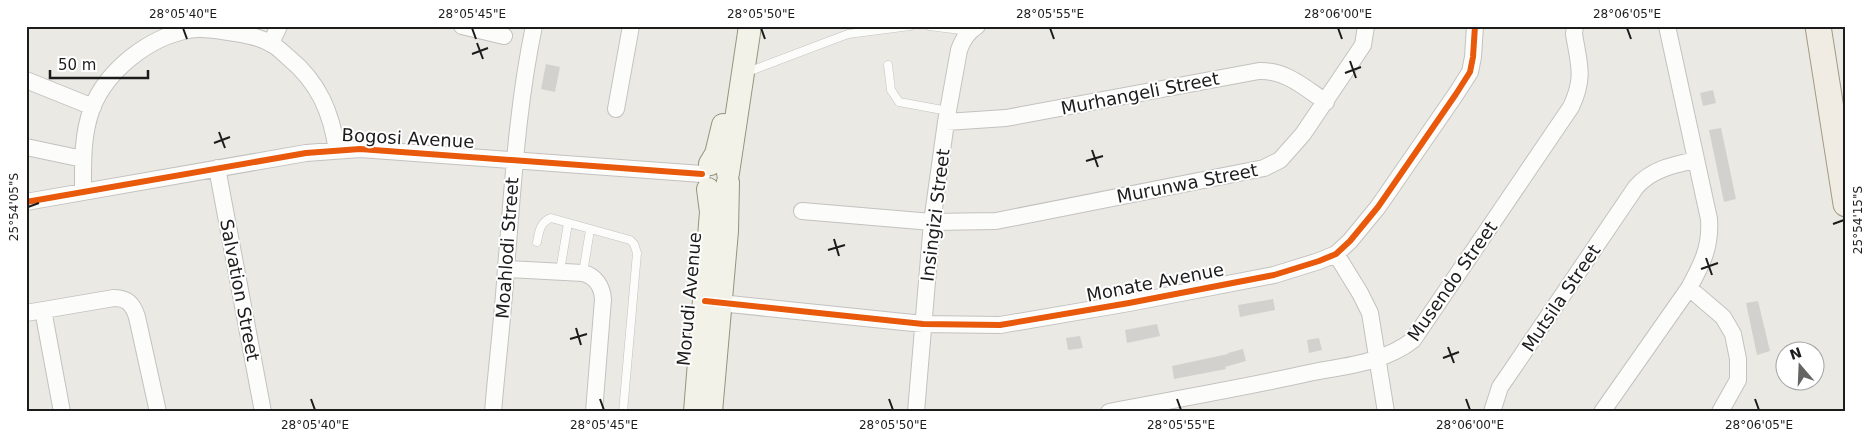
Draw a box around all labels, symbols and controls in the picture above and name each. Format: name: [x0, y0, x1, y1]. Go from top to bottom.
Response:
text: 28°05'40"E: [149, 7, 217, 21]
text: 28°05'45"E: [438, 7, 506, 21]
text: 28°05'50"E: [727, 7, 795, 21]
text: 28°05'55"E: [1016, 7, 1084, 21]
text: 28°06'00"E: [1304, 7, 1372, 21]
text: 28°06'05"E: [1593, 7, 1661, 21]
scale bar: [50, 48, 148, 80]
text: 50 m: [58, 56, 96, 74]
street label: Murhangeli Street: [1059, 67, 1221, 119]
street label: Bogosi Avenue: [341, 124, 475, 152]
street label: Insingizi Street: [916, 147, 954, 283]
street label: Murunwa Street: [1115, 159, 1259, 207]
text: 25°54'05"S: [7, 173, 21, 241]
street label: Moahlodi Street: [492, 177, 522, 319]
text: 25°54'15"S: [1851, 186, 1865, 254]
street label: Salvation Street: [216, 217, 264, 363]
street label: Musendo Street: [1403, 217, 1501, 345]
street label: Morudi Avenue: [673, 231, 705, 367]
street label: Mutsila Street: [1517, 240, 1605, 356]
street label: Monate Avenue: [1084, 258, 1226, 306]
north arrow: [1774, 340, 1824, 390]
text: N: [1788, 344, 1804, 363]
text: 28°05'40"E: [281, 418, 349, 432]
text: 28°05'45"E: [570, 418, 638, 432]
text: 28°05'50"E: [859, 418, 927, 432]
text: 28°05'55"E: [1147, 418, 1215, 432]
text: 28°06'00"E: [1436, 418, 1504, 432]
text: 28°06'05"E: [1725, 418, 1793, 432]

